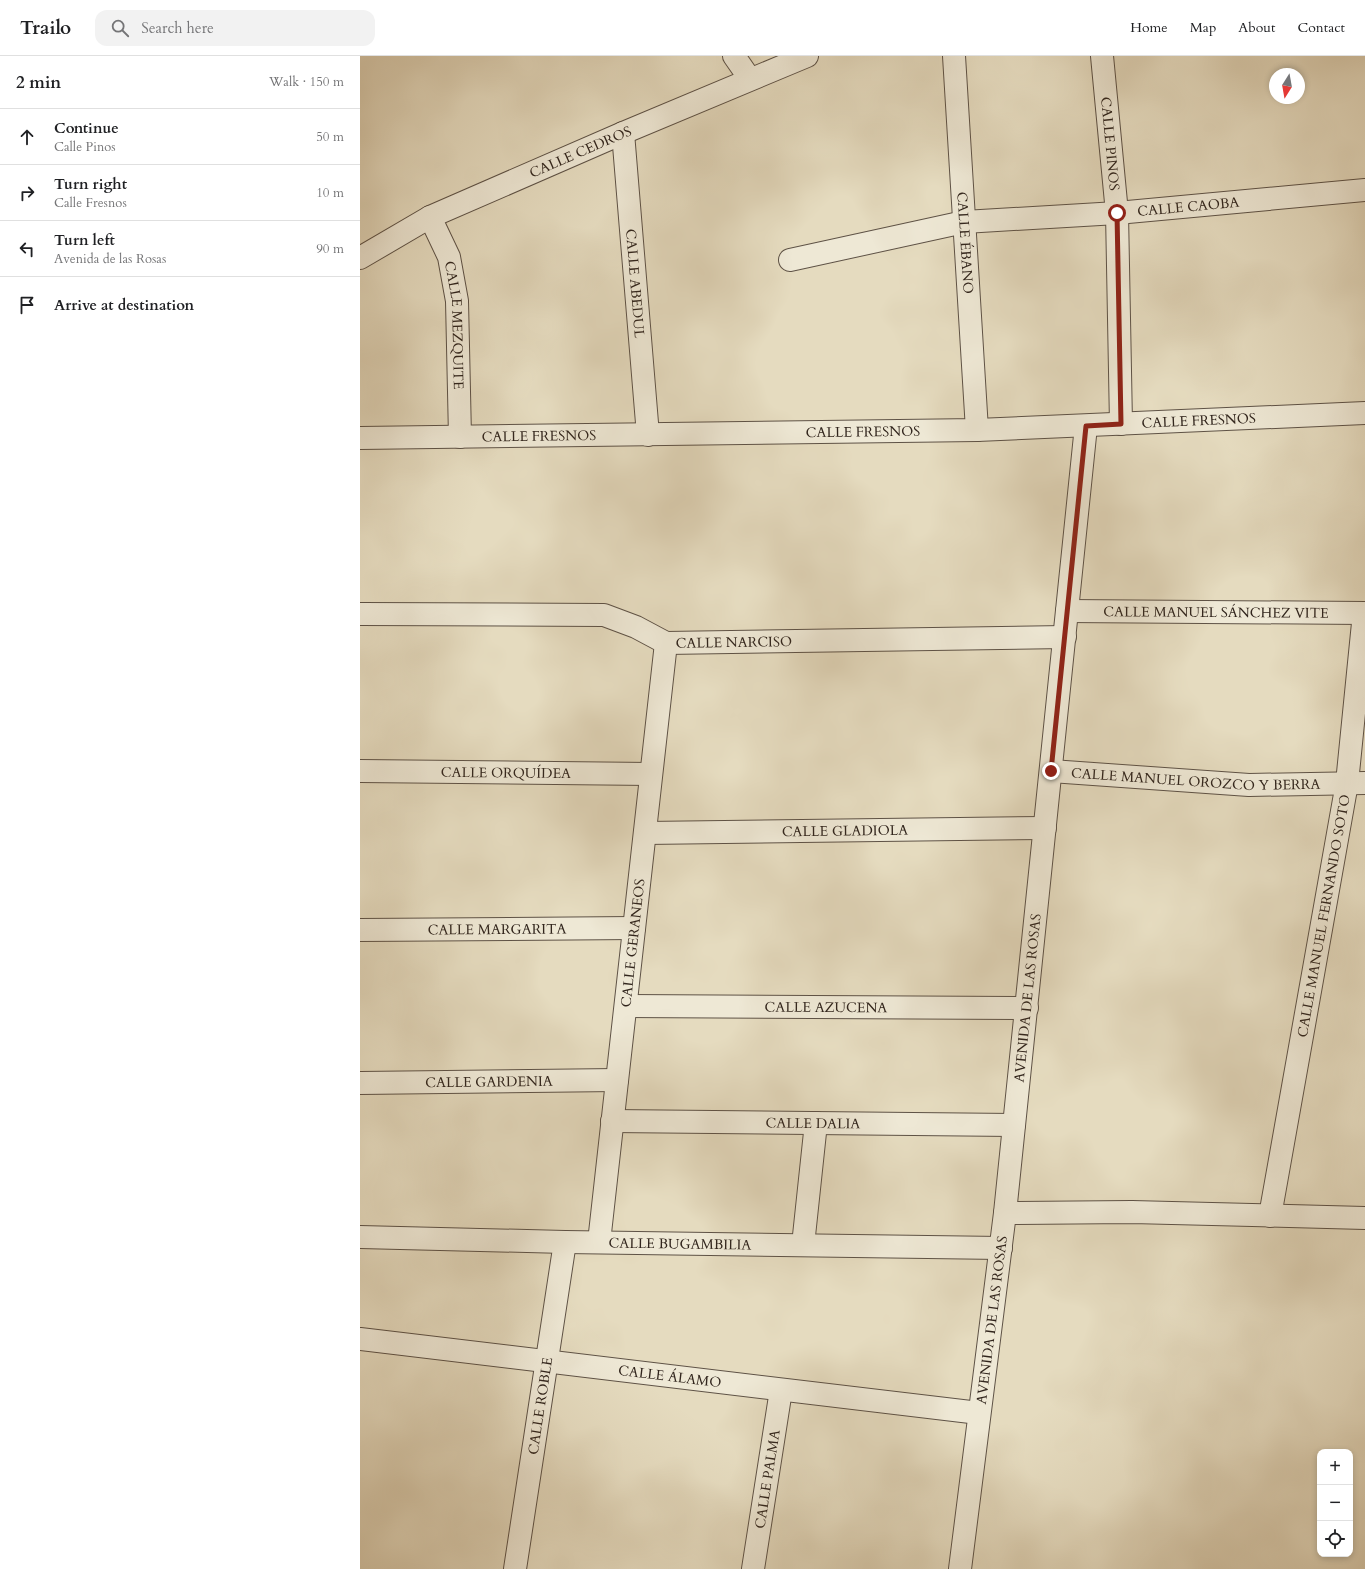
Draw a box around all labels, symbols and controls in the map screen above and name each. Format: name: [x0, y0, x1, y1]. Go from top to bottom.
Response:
search box: [95, 10, 375, 46]
text: Trailo: [20, 15, 71, 41]
icon: search: [109, 17, 131, 39]
text: Search here: [141, 18, 214, 38]
text: Home: [1130, 18, 1168, 37]
text: Map: [1190, 18, 1216, 37]
text: About: [1238, 18, 1275, 37]
text: Contact: [1297, 18, 1345, 37]
north arrow: [1269, 68, 1305, 104]
text: 2 min: [16, 71, 61, 94]
text: Walk · 150 m: [269, 73, 344, 91]
street label: CALLE PINOS: [1096, 96, 1124, 191]
text: Continue: [54, 118, 119, 138]
street label: CALLE CEDROS: [526, 122, 634, 183]
icon: ahead: [16, 126, 38, 148]
text: 50 m: [316, 128, 344, 146]
text: Calle Pinos: [54, 138, 116, 156]
text: Turn right: [54, 174, 127, 194]
icon: right: [16, 182, 38, 204]
text: 10 m: [316, 184, 344, 202]
street label: CALLE ÉBANO: [952, 191, 978, 294]
street label: CALLE CAOBA: [1137, 193, 1240, 221]
text: Calle Fresnos: [54, 194, 127, 212]
route start: [1108, 204, 1126, 222]
street label: CALLE ABEDUL: [621, 228, 649, 339]
text: Turn left: [54, 230, 115, 250]
icon: left: [16, 238, 38, 260]
text: 90 m: [316, 240, 344, 258]
text: Avenida de las Rosas: [54, 250, 166, 268]
street label: CALLE MEZQUITE: [440, 259, 468, 390]
icon: arrive: [16, 294, 38, 316]
text: Arrive at destination: [54, 295, 194, 315]
street label: CALLE FRESNOS: [1141, 409, 1256, 433]
street label: CALLE FRESNOS: [806, 422, 920, 442]
street label: CALLE FRESNOS: [482, 426, 596, 446]
street label: CALLE MANUEL SÁNCHEZ VITE: [1103, 602, 1329, 623]
street label: CALLE NARCISO: [676, 632, 792, 653]
route end: [1042, 762, 1060, 780]
street label: CALLE ORQUÍDEA: [441, 763, 571, 783]
street label: CALLE MANUEL OROZCO Y BERRA: [1070, 763, 1321, 795]
street label: CALLE MANUEL FERNANDO SOTO: [1293, 793, 1355, 1039]
street label: CALLE GLADIOLA: [782, 821, 908, 841]
street label: CALLE GERANEOS: [616, 878, 650, 1008]
street label: AVENIDA DE LAS ROSAS: [1009, 913, 1046, 1083]
street label: CALLE MARGARITA: [428, 919, 566, 940]
street label: CALLE AZUCENA: [765, 998, 887, 1017]
street label: CALLE GARDENIA: [425, 1072, 553, 1092]
street label: CALLE DALIA: [766, 1114, 860, 1133]
street label: CALLE BUGAMBILIA: [608, 1234, 751, 1255]
street label: AVENIDA DE LAS ROSAS: [972, 1235, 1012, 1405]
street label: CALLE ROBLE: [524, 1355, 557, 1456]
street label: CALLE ÁLAMO: [617, 1361, 722, 1392]
street label: CALLE PALMA: [750, 1428, 785, 1530]
map controls: [1317, 1449, 1353, 1557]
button: +: [1317, 1449, 1353, 1485]
button: −: [1317, 1485, 1353, 1521]
button: locate: [1317, 1521, 1353, 1557]

